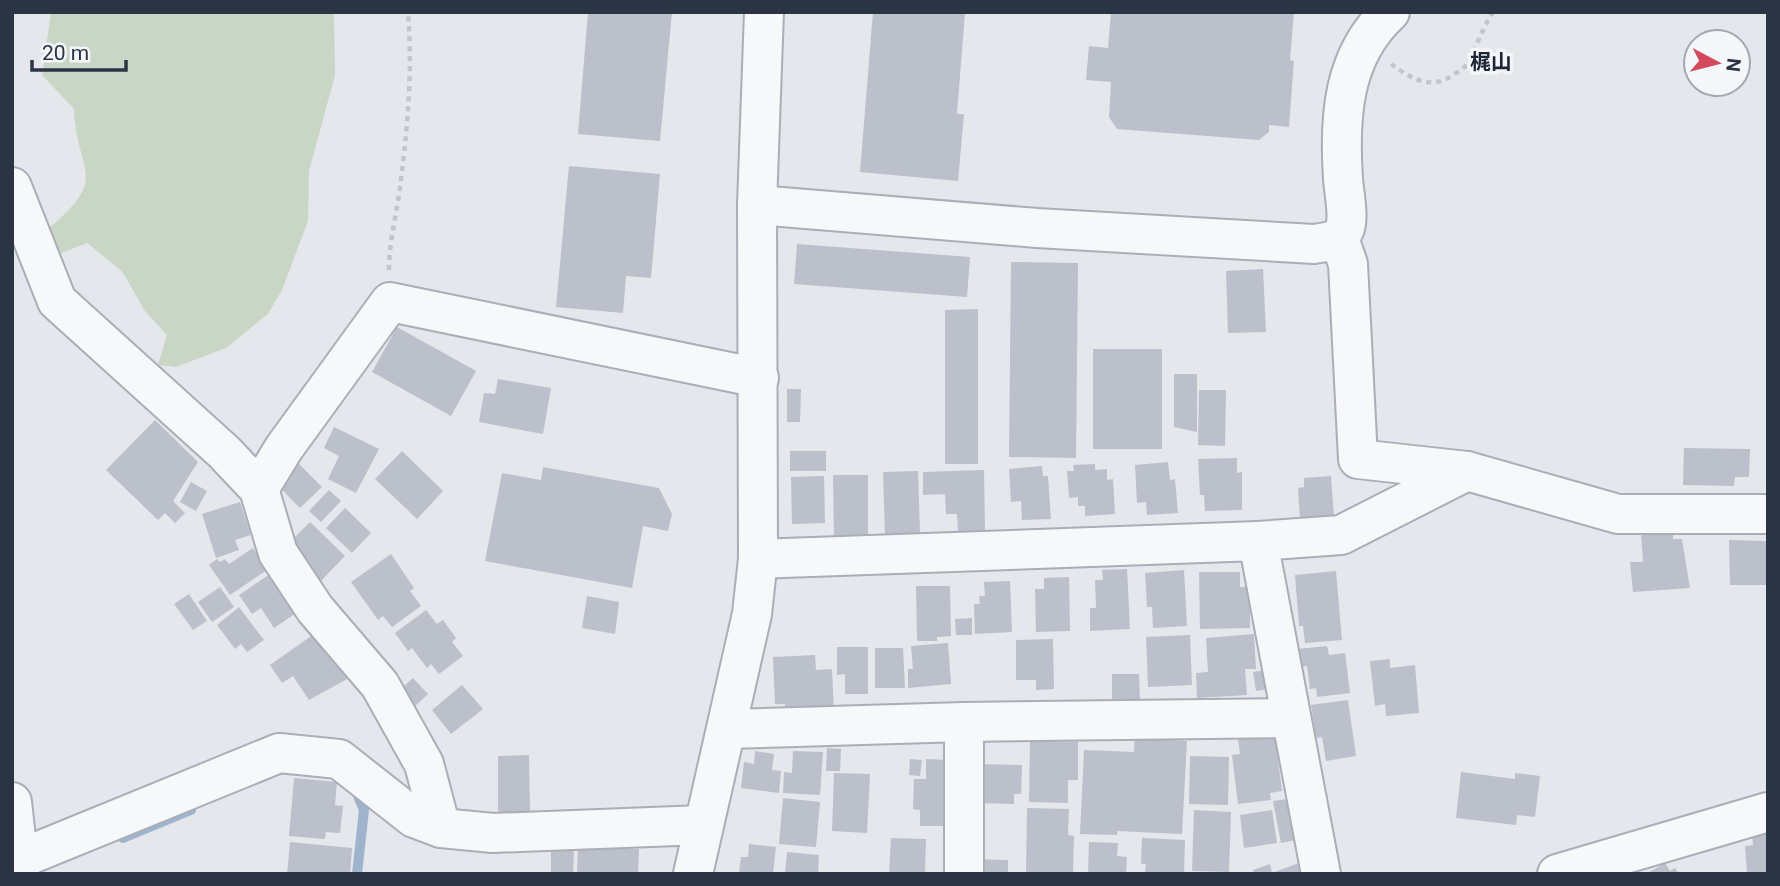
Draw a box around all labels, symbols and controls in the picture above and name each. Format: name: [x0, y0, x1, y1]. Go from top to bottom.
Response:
scale bar: [32, 28, 126, 72]
north arrow: [1682, 28, 1752, 98]
text: 20 m: [42, 41, 89, 65]
district label: 梶山: [1470, 50, 1512, 74]
text: N: [1721, 57, 1746, 73]

